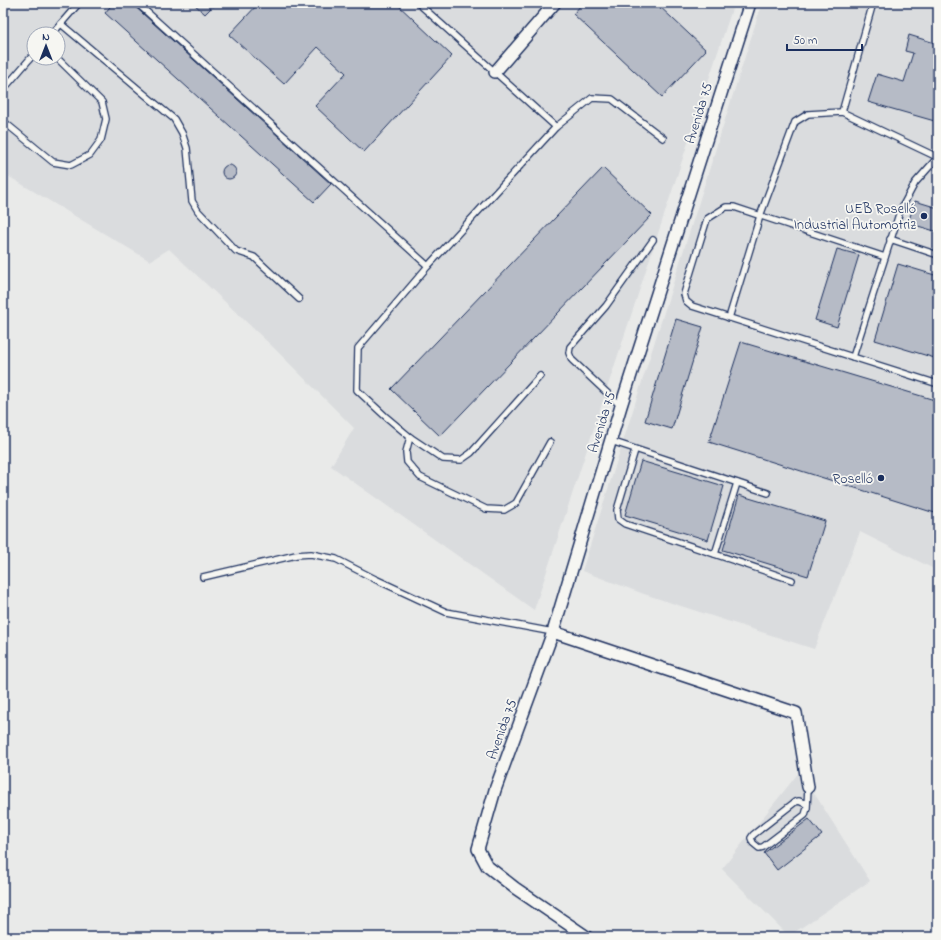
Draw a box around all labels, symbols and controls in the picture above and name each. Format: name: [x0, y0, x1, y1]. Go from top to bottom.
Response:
north arrow: [26, 26, 66, 66]
scale bar: [787, 26, 862, 52]
text: N: [42, 29, 50, 45]
text: 50 m: [793, 32, 817, 50]
street label: Avenida 75: [680, 80, 719, 147]
place label: UEB Roselló Industrial Automotriz: [794, 199, 916, 236]
marker: UEB Roselló Industrial Automotriz: [919, 211, 929, 221]
street label: Avenida 75: [583, 389, 622, 456]
place label: Roselló: [833, 469, 873, 490]
marker: Roselló: [876, 473, 886, 483]
street label: Avenida 75: [482, 696, 523, 763]

